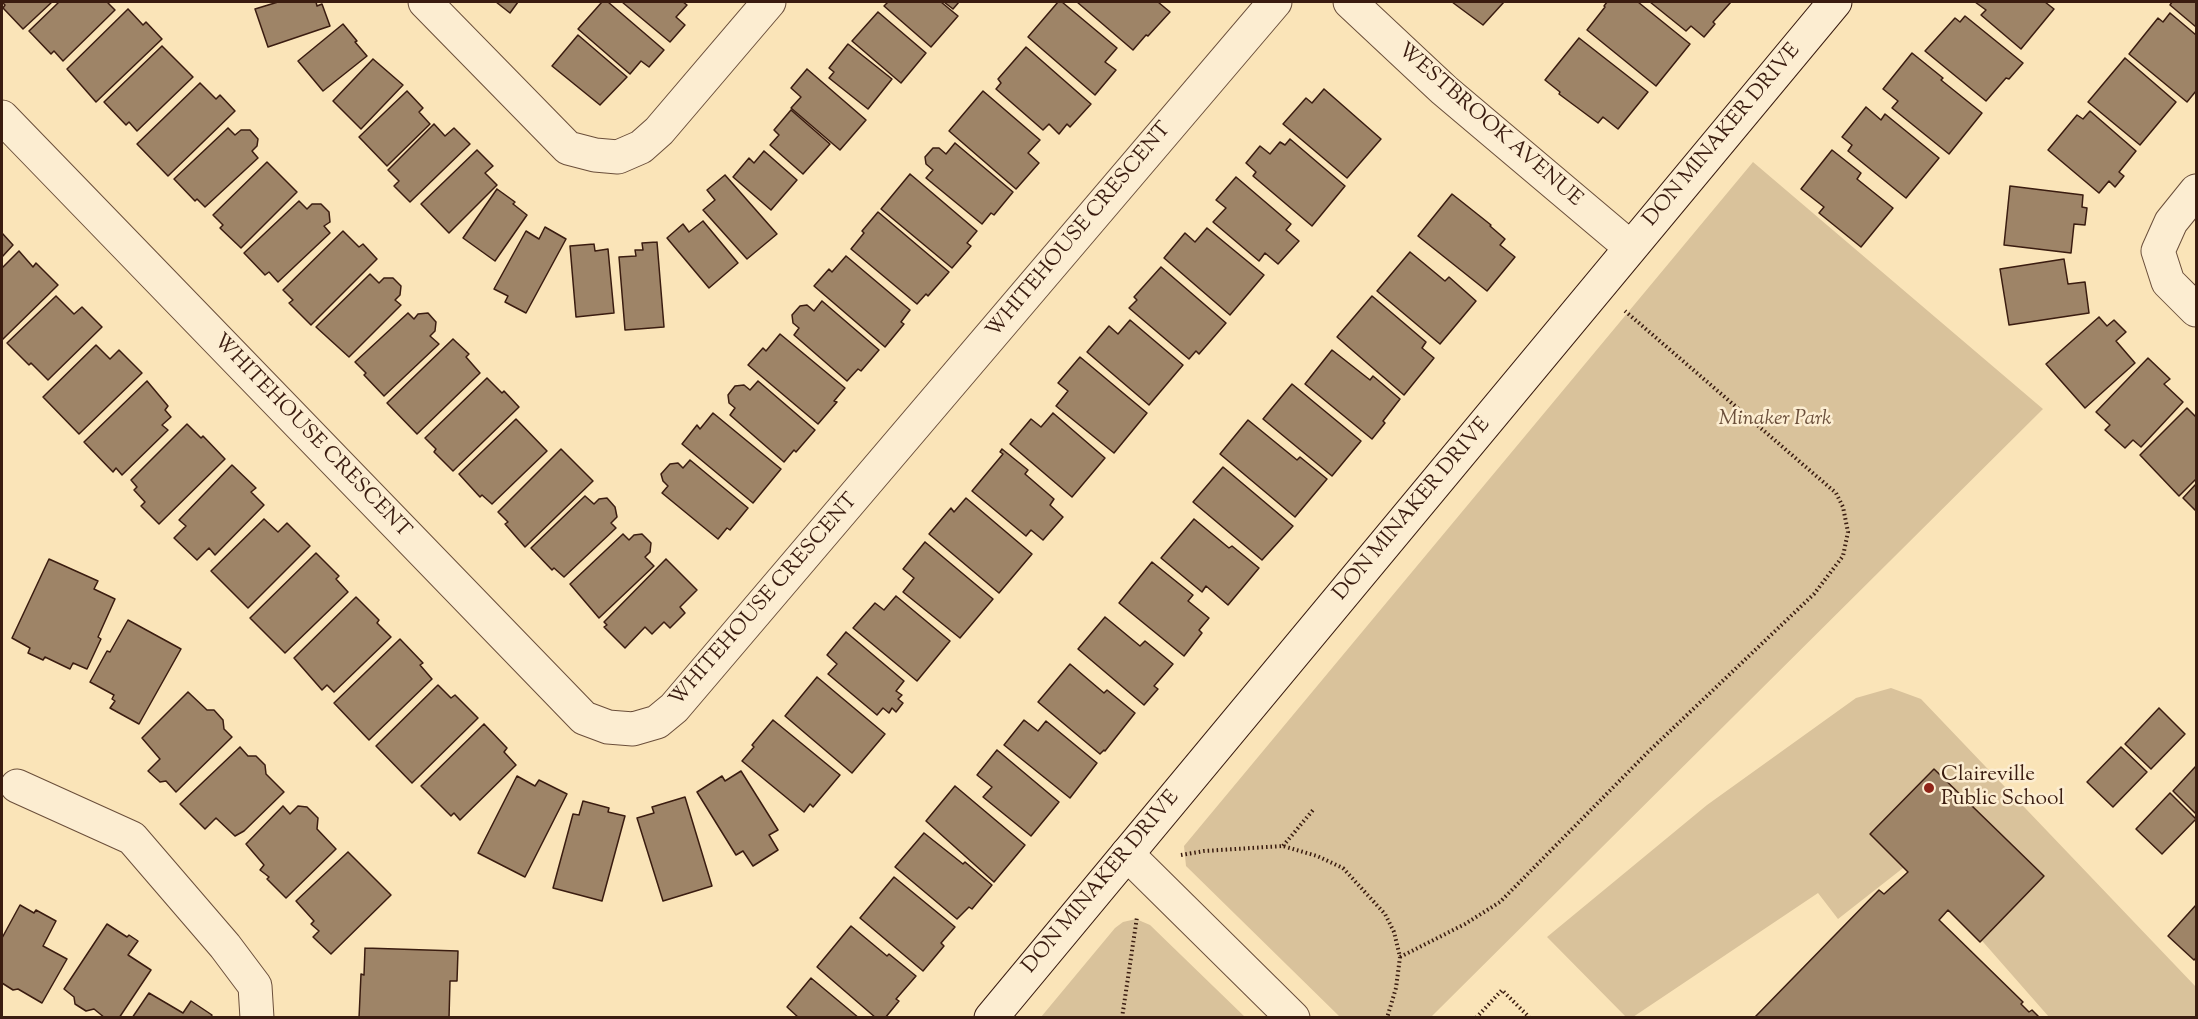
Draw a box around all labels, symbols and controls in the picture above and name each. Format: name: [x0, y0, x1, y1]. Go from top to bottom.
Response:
street label: WESTBROOK AVENUE: [1391, 39, 1587, 213]
street label: DON MINAKER DRIVE: [1639, 39, 1807, 233]
street label: WHITEHOUSE CRESCENT: [982, 118, 1178, 344]
street label: WHITEHOUSE CRESCENT: [207, 330, 415, 544]
park label: Minaker Park: [1718, 407, 1832, 433]
street label: DON MINAKER DRIVE: [1329, 413, 1497, 607]
street label: WHITEHOUSE CRESCENT: [666, 489, 864, 713]
place label: Claireville Public School: [1941, 763, 2064, 813]
marker: Claireville Public School: [1922, 781, 1936, 795]
street label: DON MINAKER DRIVE: [1018, 786, 1186, 980]

